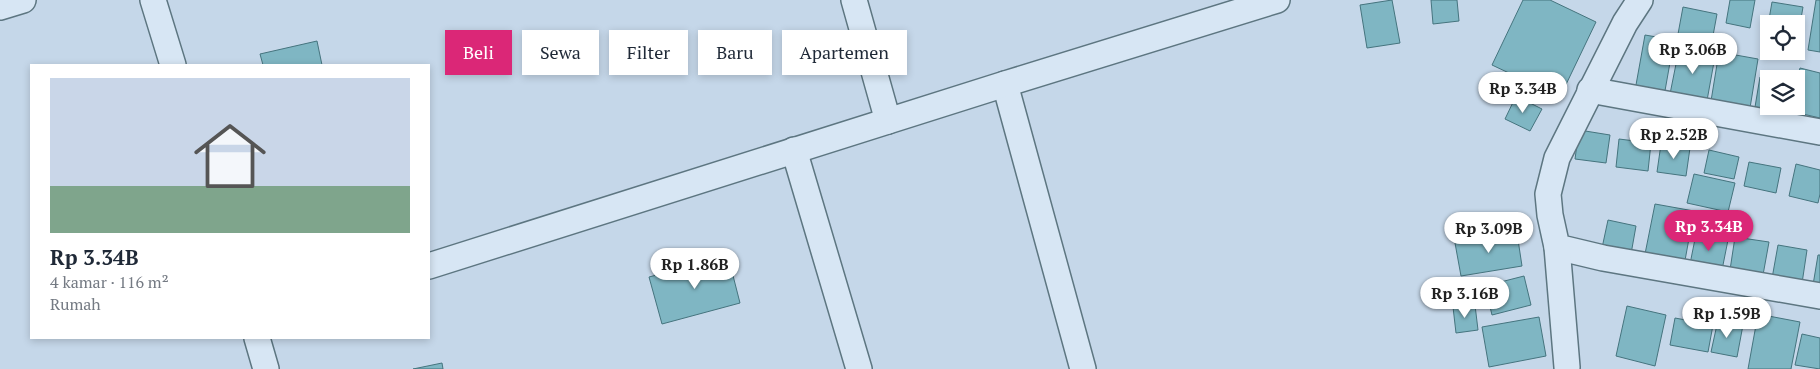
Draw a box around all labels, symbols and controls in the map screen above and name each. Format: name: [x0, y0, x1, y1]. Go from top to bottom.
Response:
map controls: [1760, 15, 1805, 115]
button: locate: [1760, 15, 1805, 60]
chip: Beli: [445, 30, 512, 75]
chip: Sewa: [522, 30, 599, 75]
chip: Filter: [609, 30, 688, 75]
chip: Baru: [698, 30, 772, 75]
chip: Apartemen: [782, 30, 907, 75]
pin: Rp 3.06B: [1641, 32, 1745, 75]
text: Rp 3.06B: [1659, 38, 1727, 60]
button: layers: [1760, 70, 1805, 115]
pin: Rp 3.34B: [1471, 72, 1575, 114]
text: Rp 3.34B: [1489, 77, 1557, 99]
icon: home: [185, 111, 275, 201]
pin: Rp 2.52B: [1622, 118, 1726, 160]
text: Rp 2.52B: [1640, 123, 1708, 145]
pin: Rp 3.34B: [1657, 210, 1761, 252]
pin: Rp 3.09B: [1437, 212, 1541, 254]
text: Rp 3.34B: [1675, 215, 1743, 237]
text: Rp 3.09B: [1455, 217, 1523, 239]
text: Rp 3.34B: [50, 243, 139, 271]
pin: Rp 1.86B: [643, 248, 747, 290]
text: Rp 1.86B: [661, 253, 729, 275]
text: 4 kamar · 116 m²: [50, 271, 169, 293]
pin: Rp 3.16B: [1413, 276, 1517, 319]
text: Rp 3.16B: [1431, 282, 1499, 304]
text: Rumah: [50, 293, 101, 315]
pin: Rp 1.59B: [1675, 296, 1779, 339]
text: Rp 1.59B: [1693, 302, 1761, 324]

